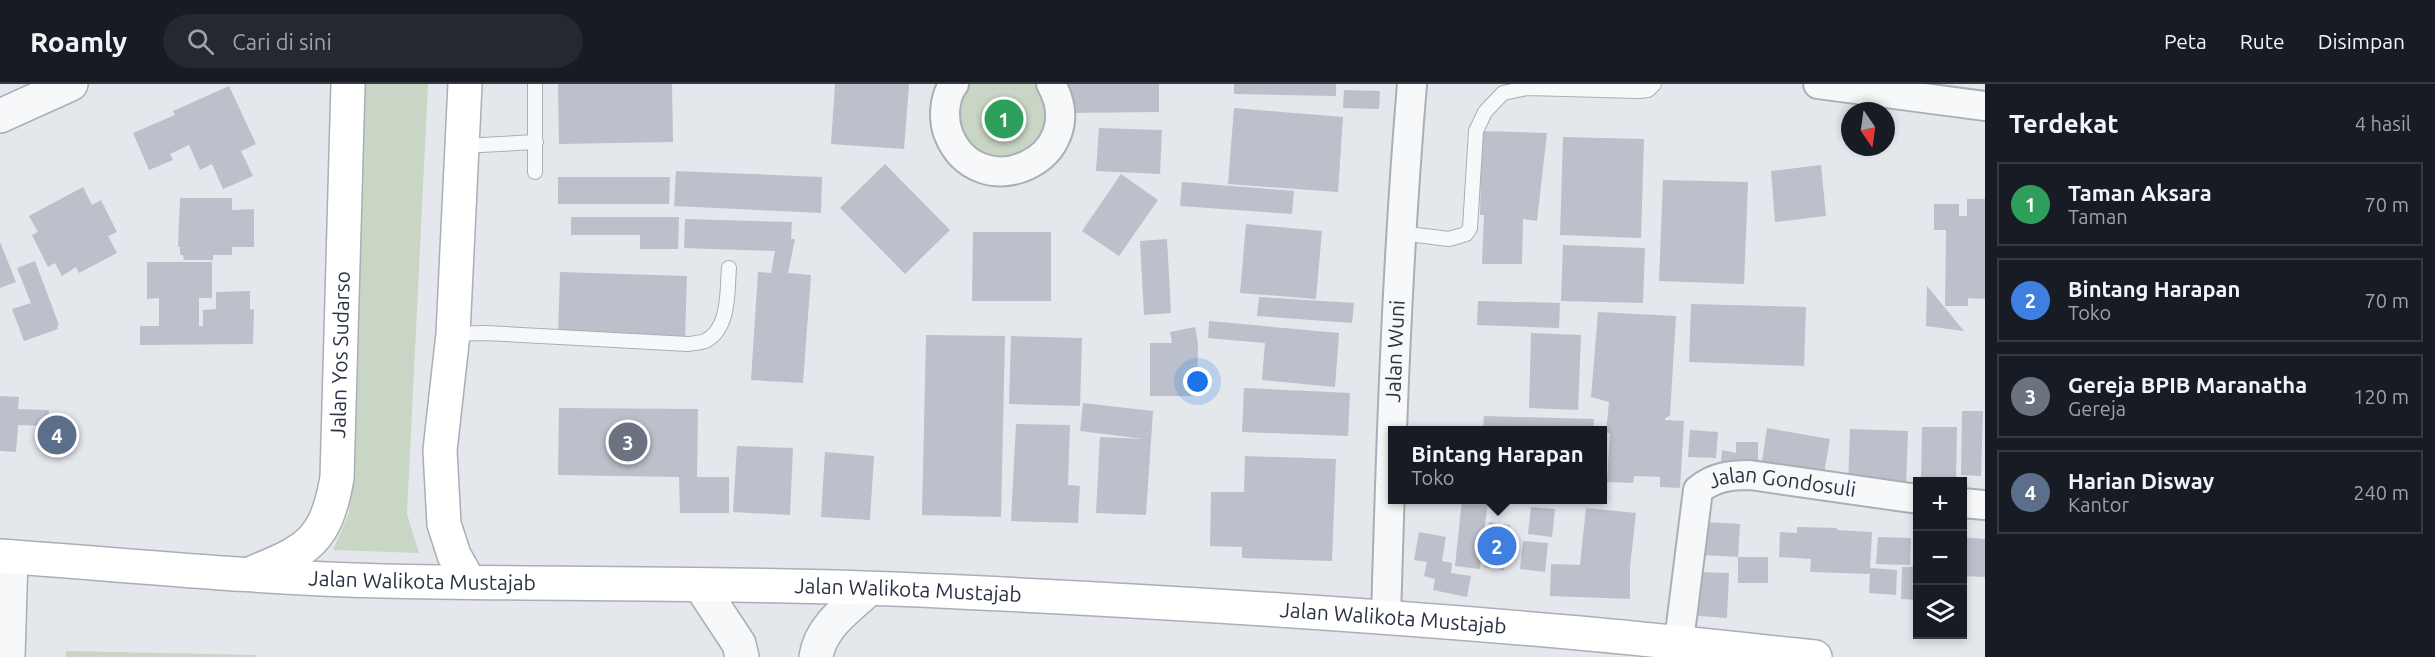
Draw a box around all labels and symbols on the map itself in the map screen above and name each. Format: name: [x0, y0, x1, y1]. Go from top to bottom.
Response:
pin: 1: [984, 96, 1024, 141]
north arrow: [1841, 102, 1895, 156]
street label: Jalan Yos Sudarso: [325, 271, 354, 438]
street label: Jalan Wuni: [1380, 299, 1409, 403]
your location: [1183, 367, 1212, 396]
pin: 4: [38, 412, 76, 458]
pin: 3: [608, 420, 648, 464]
street label: Jalan Gondosuli: [1704, 461, 1858, 501]
pin: 2: [1478, 524, 1516, 568]
street label: Jalan Walikota Mustajab: [308, 565, 536, 594]
street label: Jalan Walikota Mustajab: [794, 573, 1022, 606]
street label: Jalan Walikota Mustajab: [1279, 597, 1508, 638]

